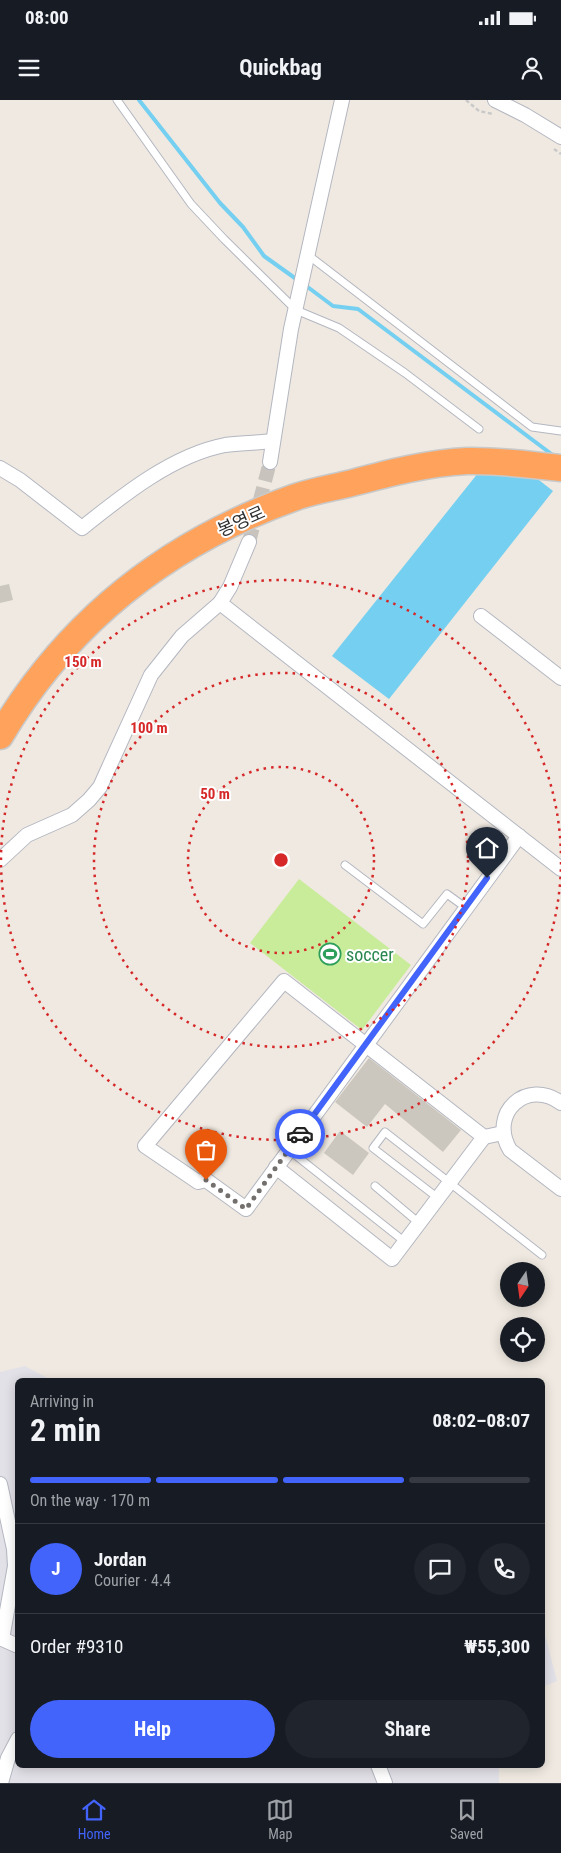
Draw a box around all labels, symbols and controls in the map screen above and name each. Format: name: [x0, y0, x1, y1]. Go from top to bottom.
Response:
text: 08:00: [25, 6, 69, 29]
icon: menu: [15, 54, 43, 82]
icon: person: [518, 54, 546, 82]
text: Quickbag: [239, 55, 322, 80]
street label: 봉영로: [214, 501, 268, 541]
text: 150 m: [64, 653, 102, 671]
text: 100 m: [130, 719, 168, 737]
text: 50 m: [200, 785, 230, 803]
pin: [466, 827, 508, 878]
icon: home: [473, 834, 501, 862]
centre of rings: [272, 851, 290, 869]
sports icon: soccer: [318, 942, 342, 966]
place label: soccer: [346, 944, 394, 965]
courier: [275, 1109, 325, 1159]
icon: car: [286, 1120, 314, 1148]
pin: [185, 1129, 227, 1180]
icon: bag: [192, 1136, 220, 1164]
north arrow: [500, 1262, 545, 1308]
map controls: [500, 1262, 545, 1362]
button: locate: [500, 1317, 545, 1362]
text: Arriving in: [30, 1392, 94, 1411]
text: 08:02–08:07: [432, 1409, 530, 1432]
text: 2 min: [30, 1411, 101, 1449]
text: On the way · 170 m: [30, 1491, 150, 1510]
button: chat: [414, 1543, 466, 1595]
button: phone: [478, 1543, 530, 1595]
text: Jordan: [94, 1548, 147, 1571]
text: J: [51, 1557, 61, 1580]
text: Courier · 4.4: [94, 1571, 171, 1590]
text: Order #9310: [30, 1635, 123, 1658]
text: ₩55,300: [464, 1635, 530, 1658]
button: Help: [30, 1700, 275, 1758]
button: Share: [285, 1700, 530, 1758]
tab: Home: [78, 1796, 111, 1842]
tab: Map: [266, 1796, 294, 1842]
tab: Saved: [450, 1796, 483, 1842]

